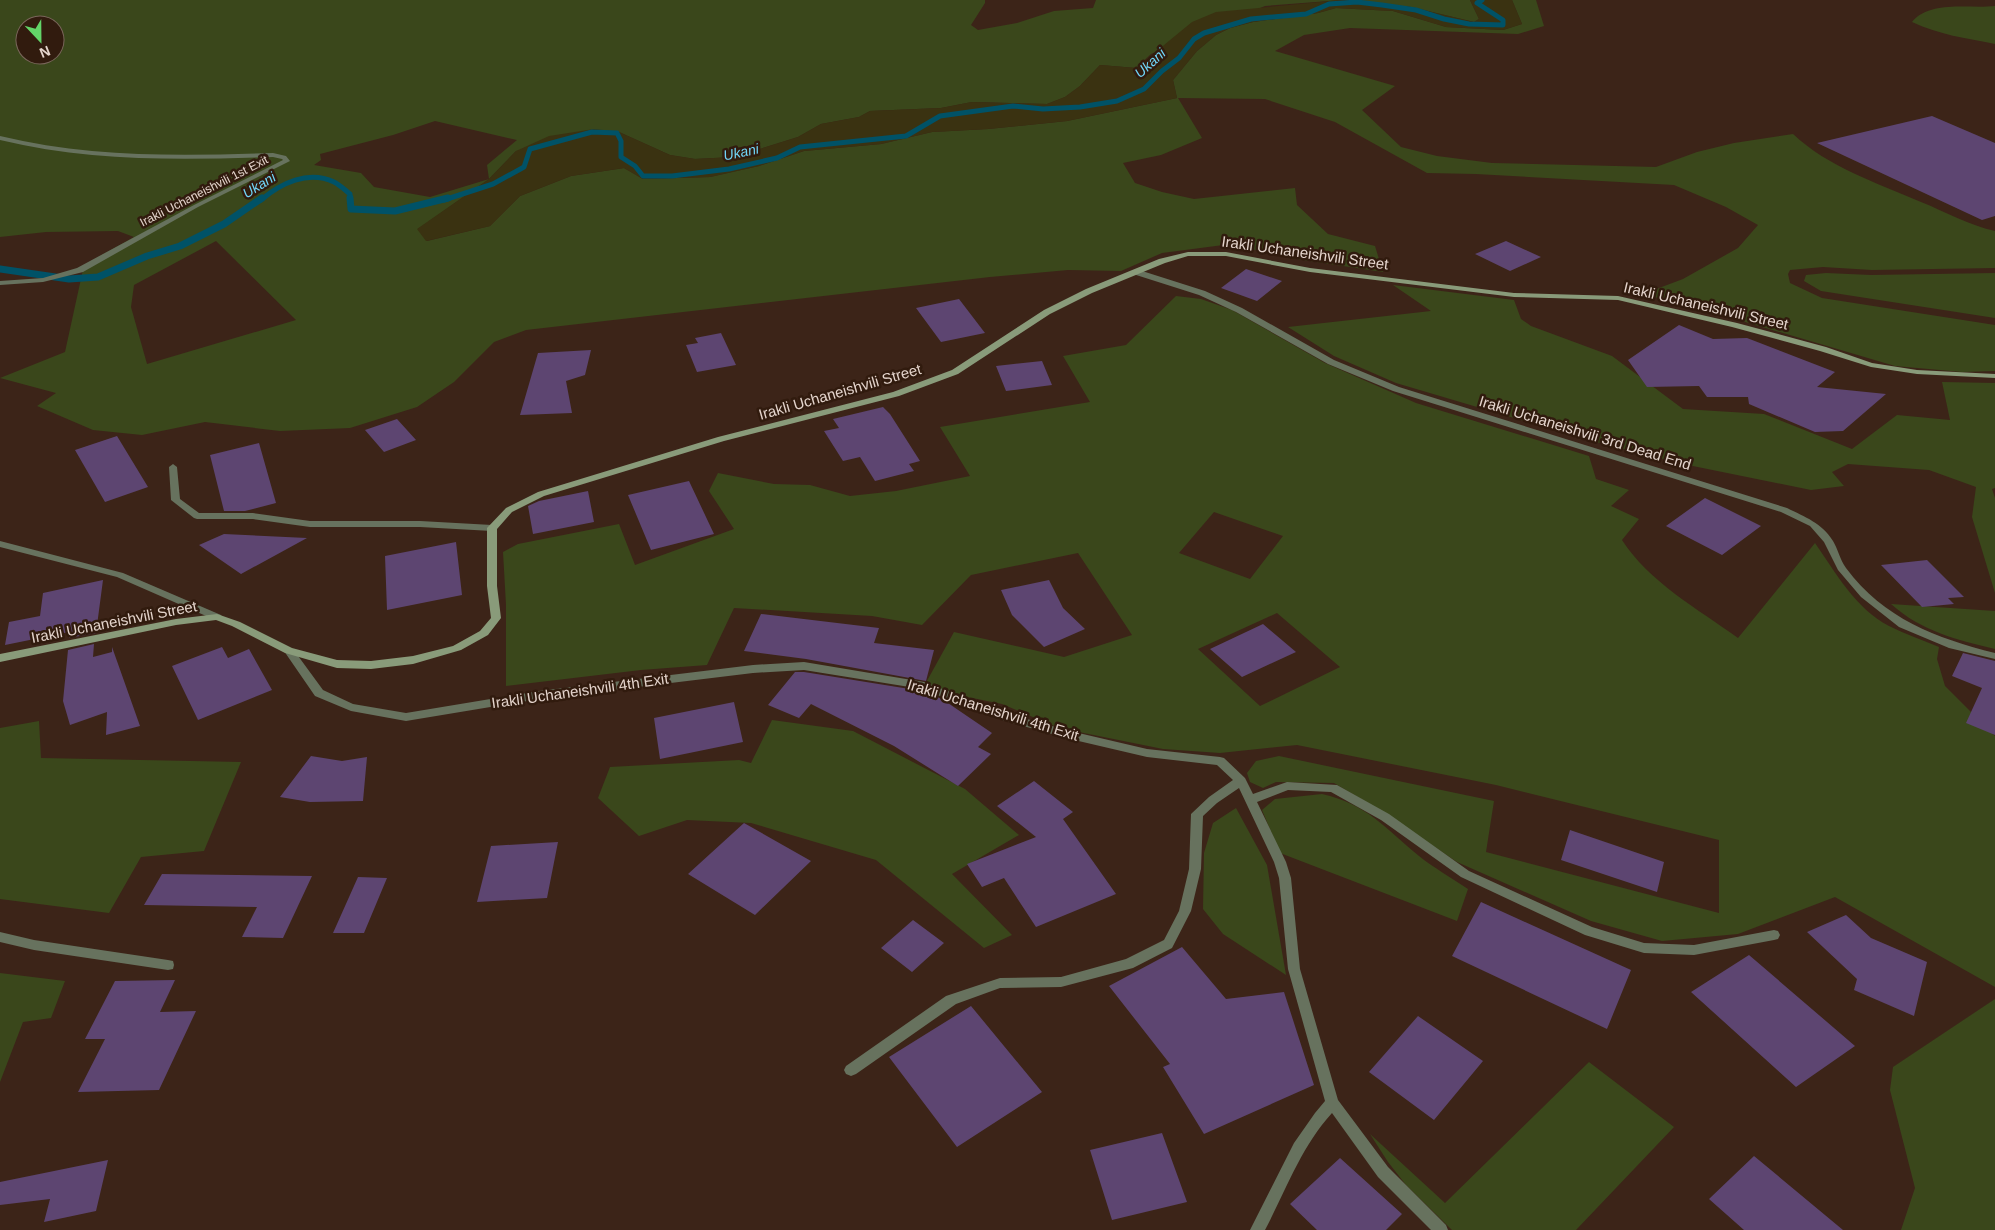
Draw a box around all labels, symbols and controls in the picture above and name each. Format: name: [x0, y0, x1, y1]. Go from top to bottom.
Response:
north arrow: [15, 15, 65, 65]
text: N: [37, 43, 53, 61]
water label: Ukani: [1131, 44, 1169, 81]
water label: Ukani: [722, 140, 761, 164]
street label: Irakli Uchaneishvili 1st Exit: [138, 152, 271, 229]
water label: Ukani: [240, 168, 279, 201]
street label: Irakli Uchaneishvili Street: [1221, 232, 1390, 273]
street label: Irakli Uchaneishvili Street: [1622, 278, 1791, 333]
street label: Irakli Uchaneishvili Street: [757, 360, 924, 423]
street label: Irakli Uchaneishvili 3rd Dead End: [1477, 392, 1693, 473]
street label: Irakli Uchaneishvili Street: [30, 597, 199, 646]
street label: Irakli Uchaneishvili 4th Exit: [490, 670, 670, 711]
street label: Irakli Uchaneishvili 4th Exit: [905, 675, 1082, 744]

